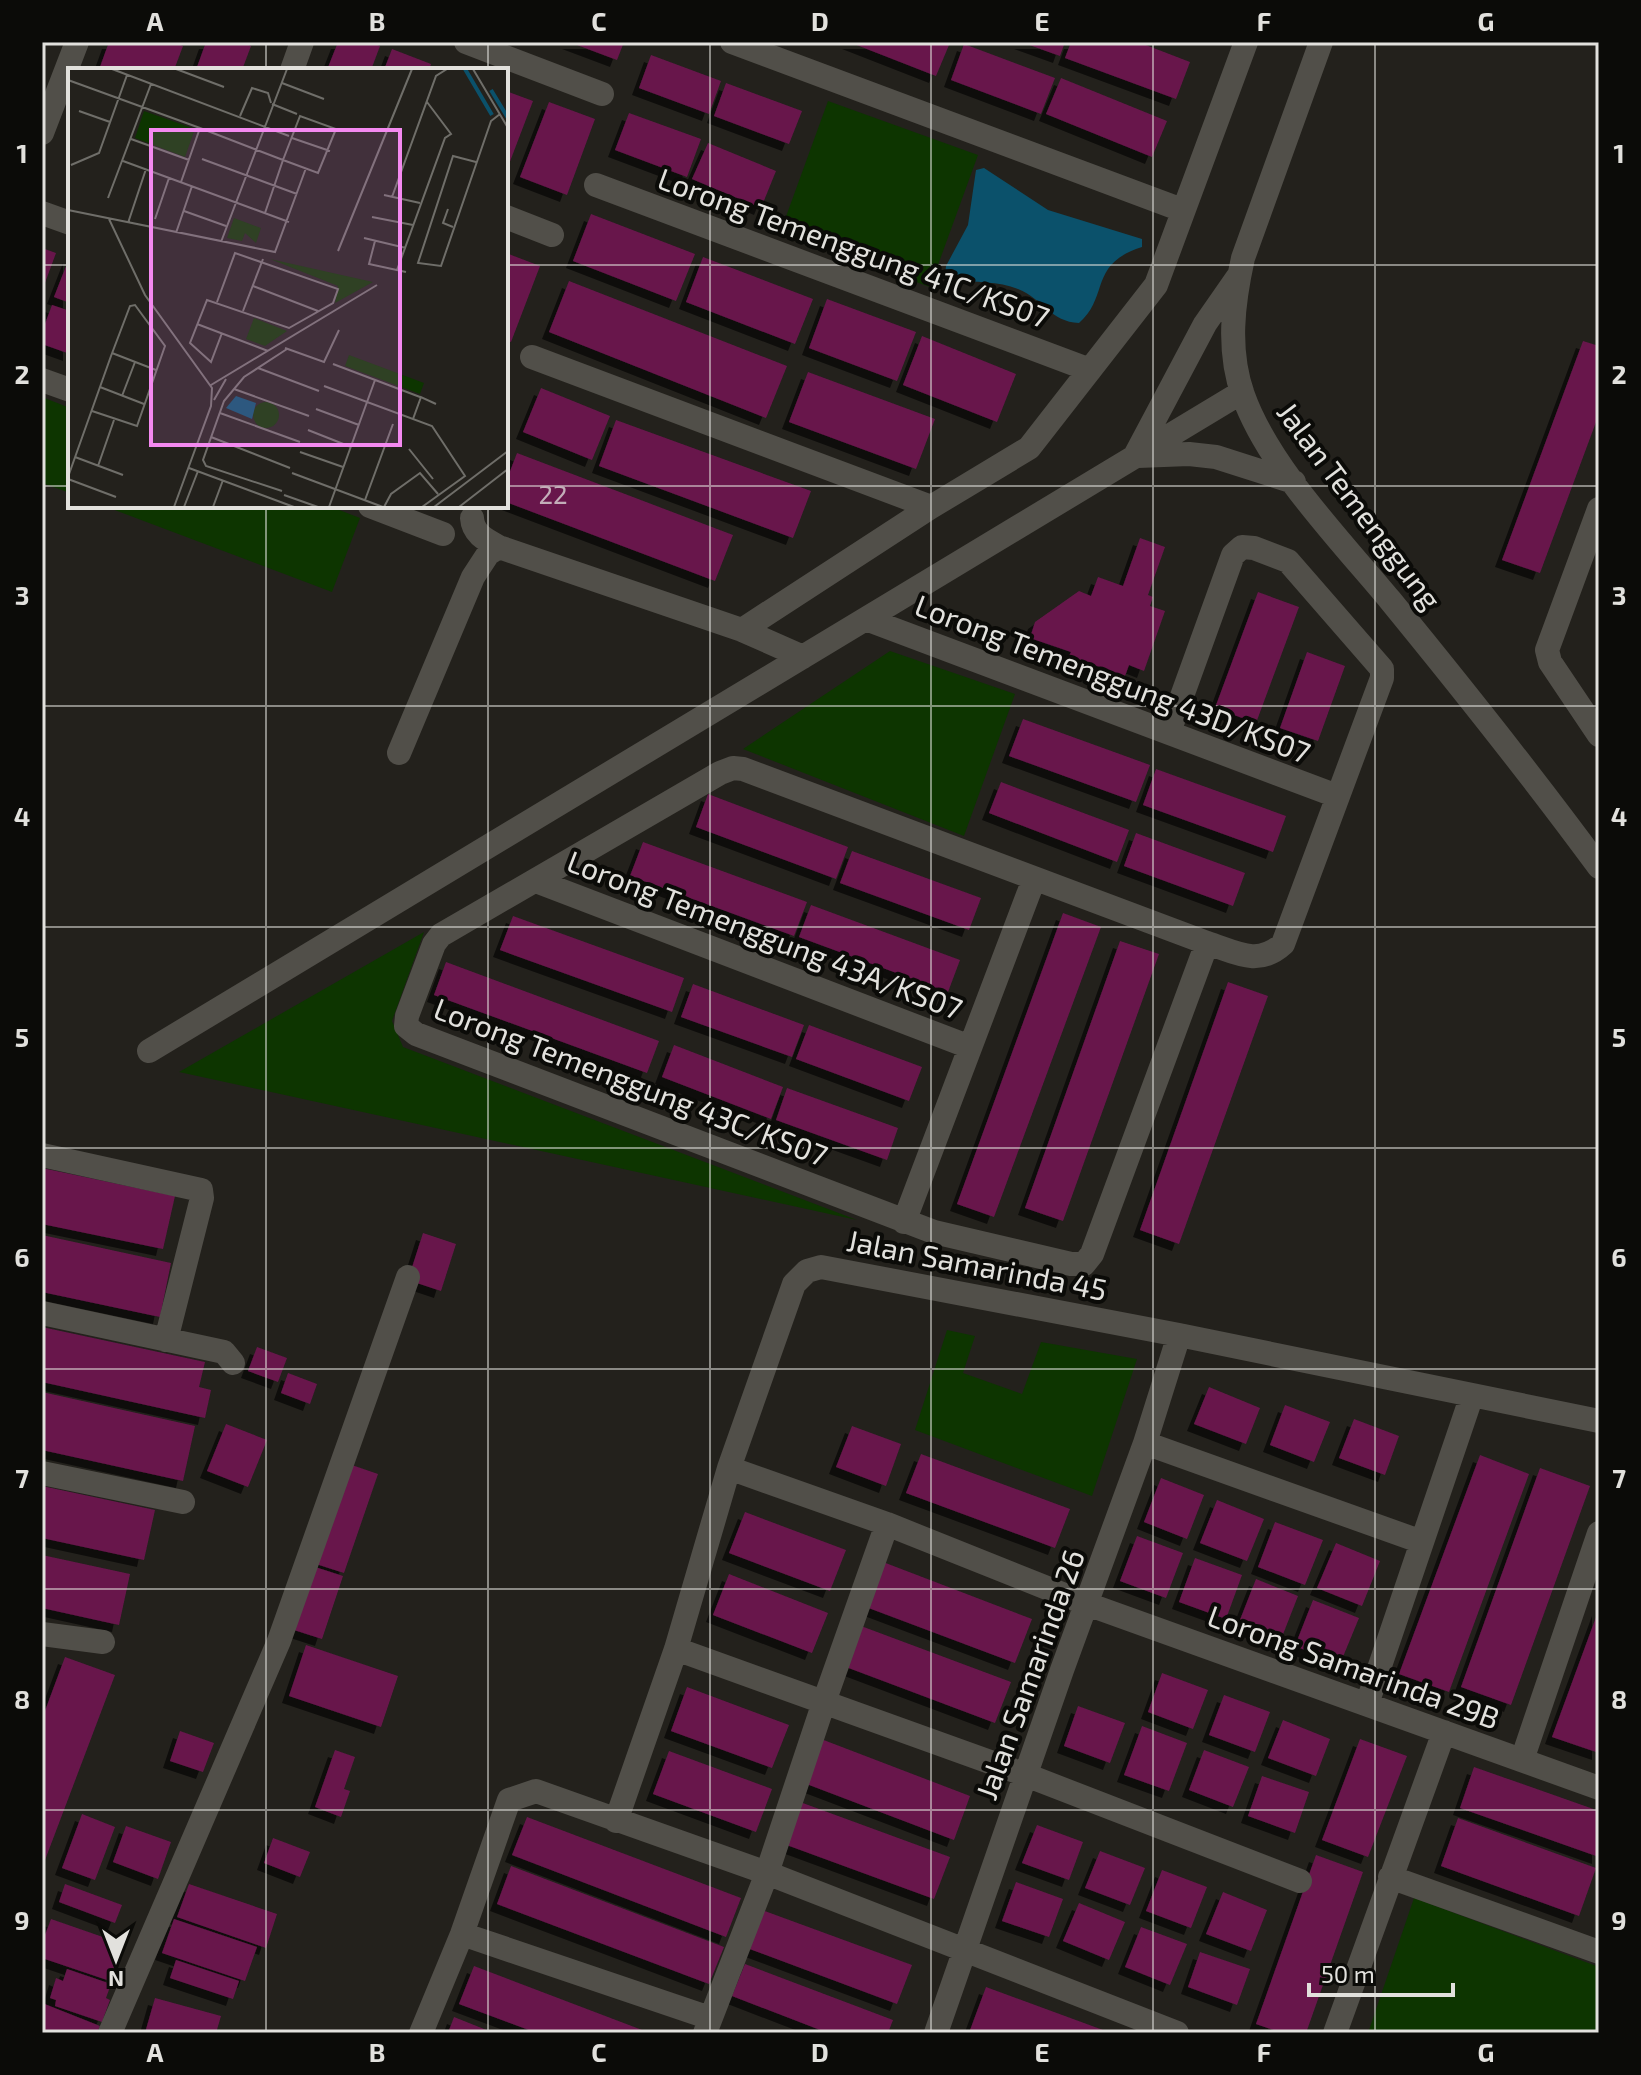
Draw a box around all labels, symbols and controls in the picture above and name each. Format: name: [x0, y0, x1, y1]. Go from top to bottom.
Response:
text: A: [147, 5, 164, 36]
text: B: [369, 5, 385, 36]
text: C: [591, 5, 607, 36]
text: D: [811, 5, 829, 36]
text: E: [1034, 5, 1050, 36]
text: F: [1257, 5, 1271, 36]
text: G: [1478, 5, 1494, 36]
inset map: [68, 68, 508, 508]
text: 1: [16, 137, 28, 168]
text: 1: [1613, 137, 1625, 168]
street label: Lorong Temenggung 41C/KS07: [653, 159, 1055, 335]
text: 2: [14, 358, 30, 389]
text: 2: [1611, 358, 1627, 389]
street label: Jalan Temenggung: [1270, 394, 1450, 616]
house number: 22: [538, 478, 568, 509]
text: 3: [15, 579, 29, 610]
text: 3: [1612, 579, 1626, 610]
street label: Lorong Temenggung 43D/KS07: [910, 586, 1316, 770]
text: 4: [14, 800, 30, 831]
text: 4: [1611, 800, 1627, 831]
street label: Lorong Temenggung 43A/KS07: [563, 842, 967, 1026]
street label: Lorong Temenggung 43C/KS07: [429, 989, 833, 1173]
text: 5: [15, 1021, 29, 1052]
text: 5: [1612, 1021, 1626, 1052]
street label: Jalan Samarinda 45: [844, 1221, 1110, 1307]
text: 6: [14, 1241, 30, 1272]
text: 6: [1611, 1241, 1627, 1272]
text: 7: [15, 1462, 29, 1493]
text: 7: [1612, 1462, 1626, 1493]
street label: Jalan Samarinda 26: [967, 1544, 1091, 1804]
street label: Lorong Samarinda 29B: [1203, 1596, 1505, 1736]
text: 8: [14, 1683, 30, 1714]
text: 8: [1611, 1683, 1627, 1714]
text: 9: [14, 1904, 30, 1935]
text: 9: [1611, 1904, 1627, 1935]
north arrow: [76, 1919, 156, 1999]
scale bar: [1309, 1947, 1453, 1997]
text: 50 m: [1321, 1959, 1375, 1988]
text: N: [108, 1967, 124, 1993]
text: A: [147, 2036, 164, 2067]
text: B: [369, 2036, 385, 2067]
text: C: [591, 2036, 607, 2067]
text: D: [811, 2036, 829, 2067]
text: E: [1034, 2036, 1050, 2067]
text: F: [1257, 2036, 1271, 2067]
text: G: [1478, 2036, 1494, 2067]

